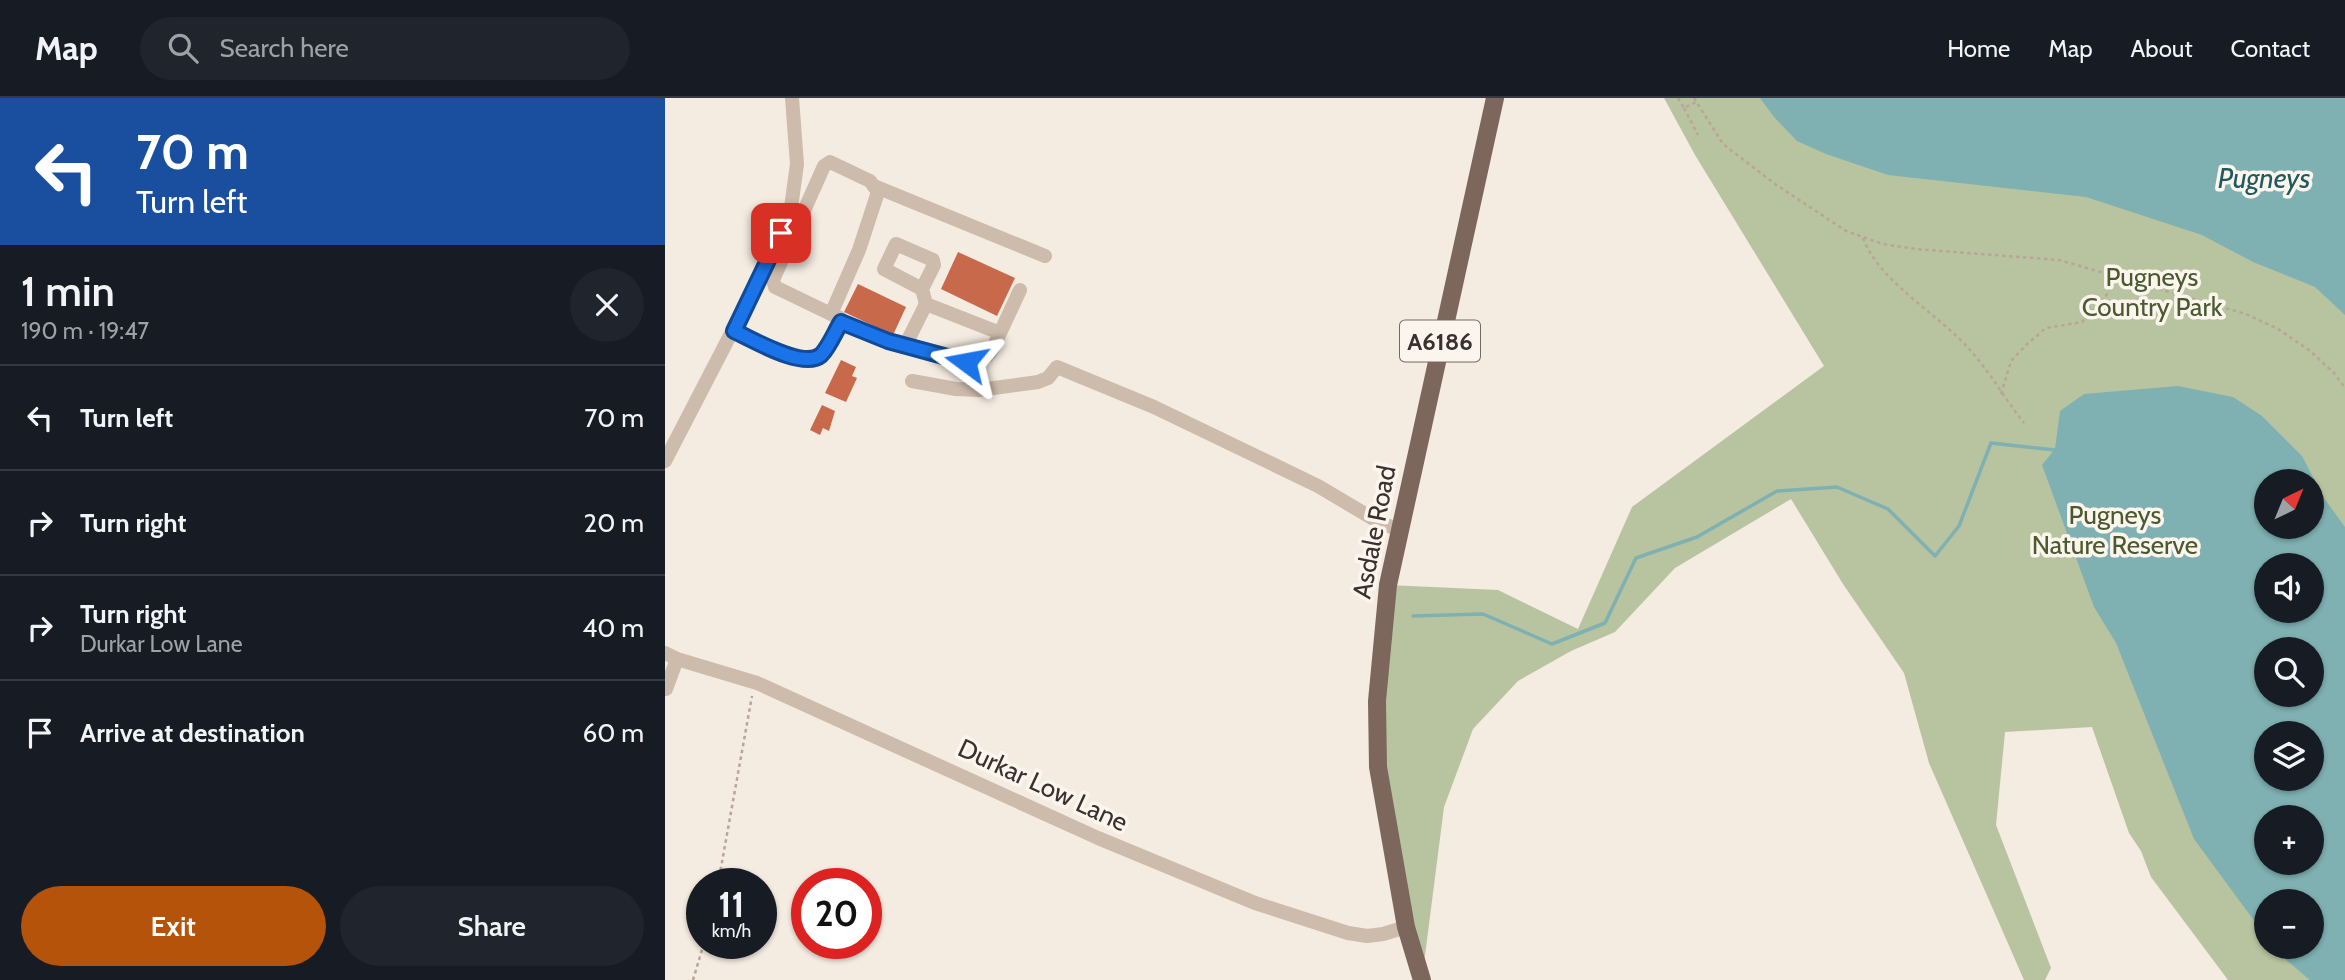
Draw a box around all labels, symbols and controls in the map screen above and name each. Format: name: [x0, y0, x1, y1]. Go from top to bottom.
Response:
search box: [140, 17, 630, 80]
text: Map: [35, 28, 98, 68]
icon: search: [164, 29, 202, 67]
text: Search here: [220, 32, 349, 64]
text: Home: [1947, 34, 2010, 63]
text: Map: [2048, 34, 2093, 63]
text: About: [2131, 34, 2193, 63]
text: Contact: [2231, 34, 2310, 63]
text: 70 m: [136, 122, 249, 181]
icon: left: [21, 126, 112, 217]
water label: Pugneys: [2218, 161, 2310, 195]
text: Turn left: [136, 182, 247, 221]
pin: [751, 203, 811, 263]
icon: arrive: [762, 214, 800, 252]
park label: Pugneys Country Park: [2082, 261, 2223, 323]
text: 1 min: [21, 265, 115, 317]
button: close: [570, 268, 644, 342]
text: 190 m · 19:47: [21, 317, 149, 345]
road number: A6186: [1400, 321, 1480, 362]
position arrow: [929, 325, 1003, 399]
icon: left: [21, 399, 59, 437]
text: Turn left: [80, 402, 173, 434]
text: 70 m: [584, 402, 644, 434]
street label: Asdale Road: [1345, 463, 1403, 601]
north arrow: [2254, 469, 2324, 539]
map controls: [2254, 469, 2324, 959]
park label: Pugneys Nature Reserve: [2032, 499, 2198, 561]
icon: right: [21, 504, 59, 542]
text: Turn right: [80, 507, 186, 539]
text: 20 m: [584, 507, 644, 539]
button: sound: [2254, 553, 2324, 623]
text: Turn right: [80, 598, 186, 630]
icon: right: [21, 609, 59, 647]
text: 40 m: [582, 612, 644, 644]
text: Durkar Low Lane: [80, 630, 242, 658]
button: search: [2254, 637, 2324, 707]
icon: arrive: [21, 714, 59, 752]
text: Arrive at destination: [80, 717, 305, 749]
text: 60 m: [582, 717, 644, 749]
button: layers: [2254, 721, 2324, 791]
street label: Durkar Low Lane: [953, 732, 1133, 838]
button: +: [2254, 805, 2324, 875]
speed limit sign: 20: [791, 868, 882, 959]
text: 11: [719, 883, 744, 926]
button: Exit: [21, 886, 326, 966]
button: Share: [340, 886, 644, 966]
button: −: [2254, 889, 2324, 959]
text: km/h: [712, 920, 751, 942]

